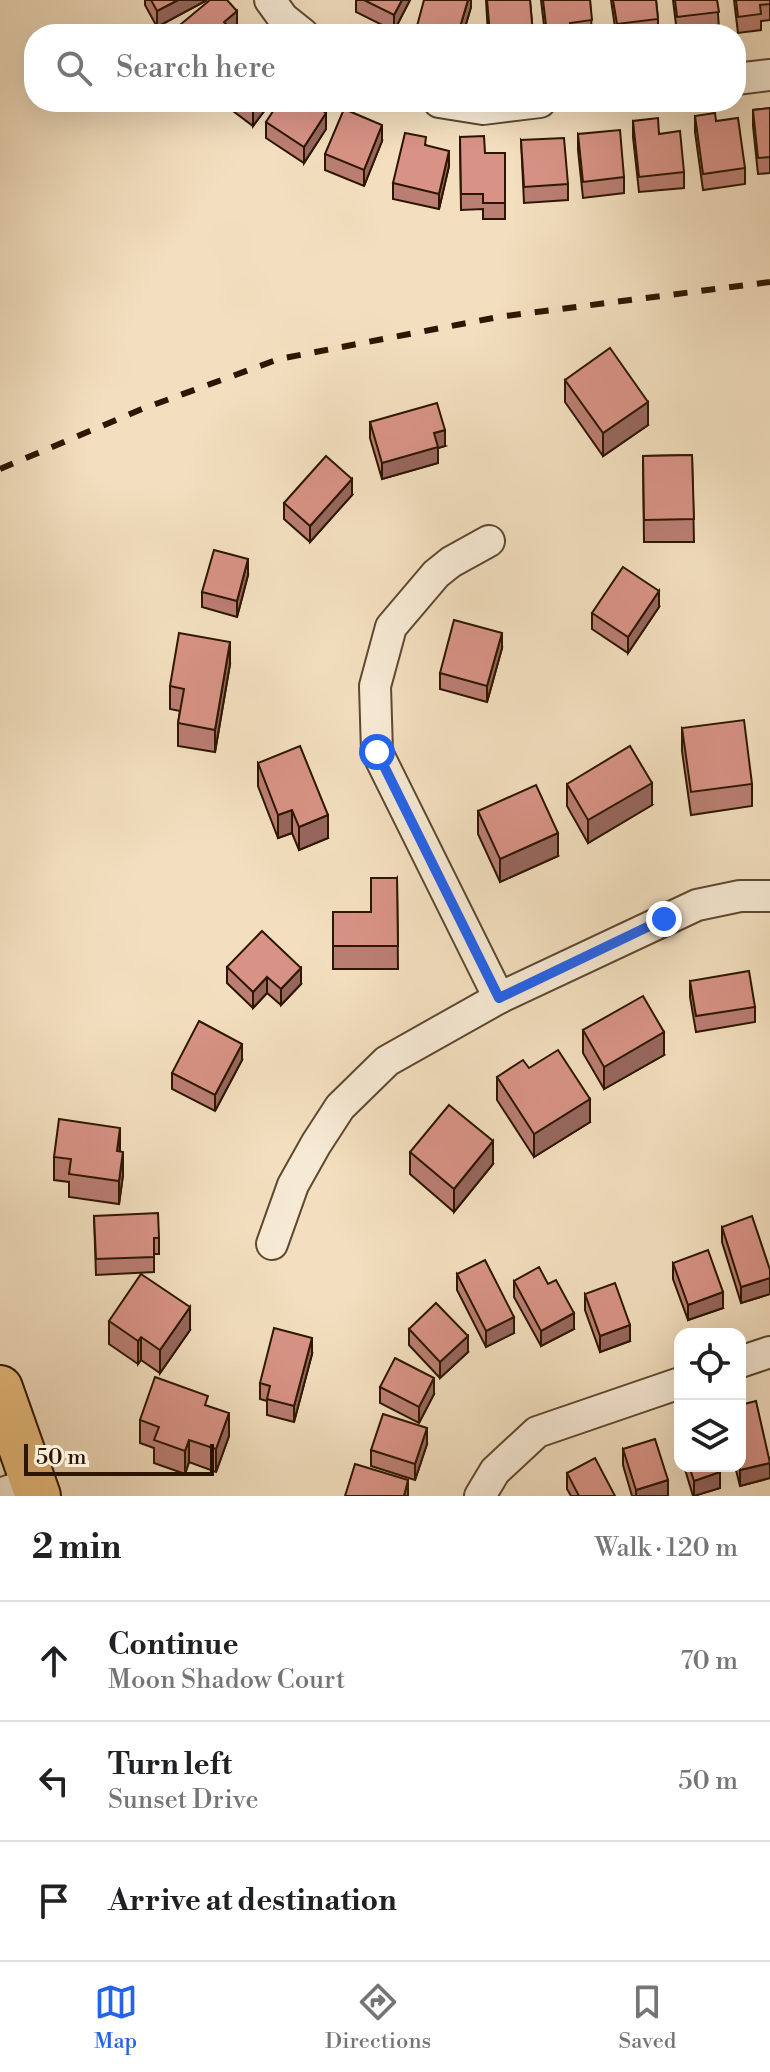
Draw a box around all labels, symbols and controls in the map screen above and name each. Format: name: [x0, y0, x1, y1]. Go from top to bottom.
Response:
search box: [24, 24, 746, 112]
icon: search: [52, 46, 96, 90]
text: Search here: [116, 49, 276, 87]
route start: [359, 734, 395, 770]
route end: [646, 901, 682, 937]
map controls: [674, 1328, 746, 1472]
button: locate: [674, 1328, 746, 1400]
button: layers: [674, 1400, 746, 1472]
scale bar: [24, 1440, 214, 1476]
text: 50 m: [36, 1444, 87, 1471]
text: 2 min: [32, 1527, 121, 1569]
text: Walk · 120 m: [595, 1532, 738, 1564]
text: Continue: [108, 1626, 239, 1664]
icon: ahead: [32, 1639, 76, 1683]
text: 70 m: [680, 1645, 738, 1677]
text: Moon Shadow Court: [108, 1664, 345, 1696]
text: Turn left: [108, 1746, 232, 1784]
icon: left: [32, 1759, 76, 1803]
text: 50 m: [678, 1765, 738, 1797]
text: Sunset Drive: [108, 1784, 259, 1816]
icon: arrive: [32, 1879, 76, 1923]
text: Arrive at destination: [108, 1882, 397, 1920]
tab: Map: [94, 1980, 138, 2055]
tab: Directions: [325, 1980, 431, 2055]
tab: Saved: [619, 1980, 676, 2055]

